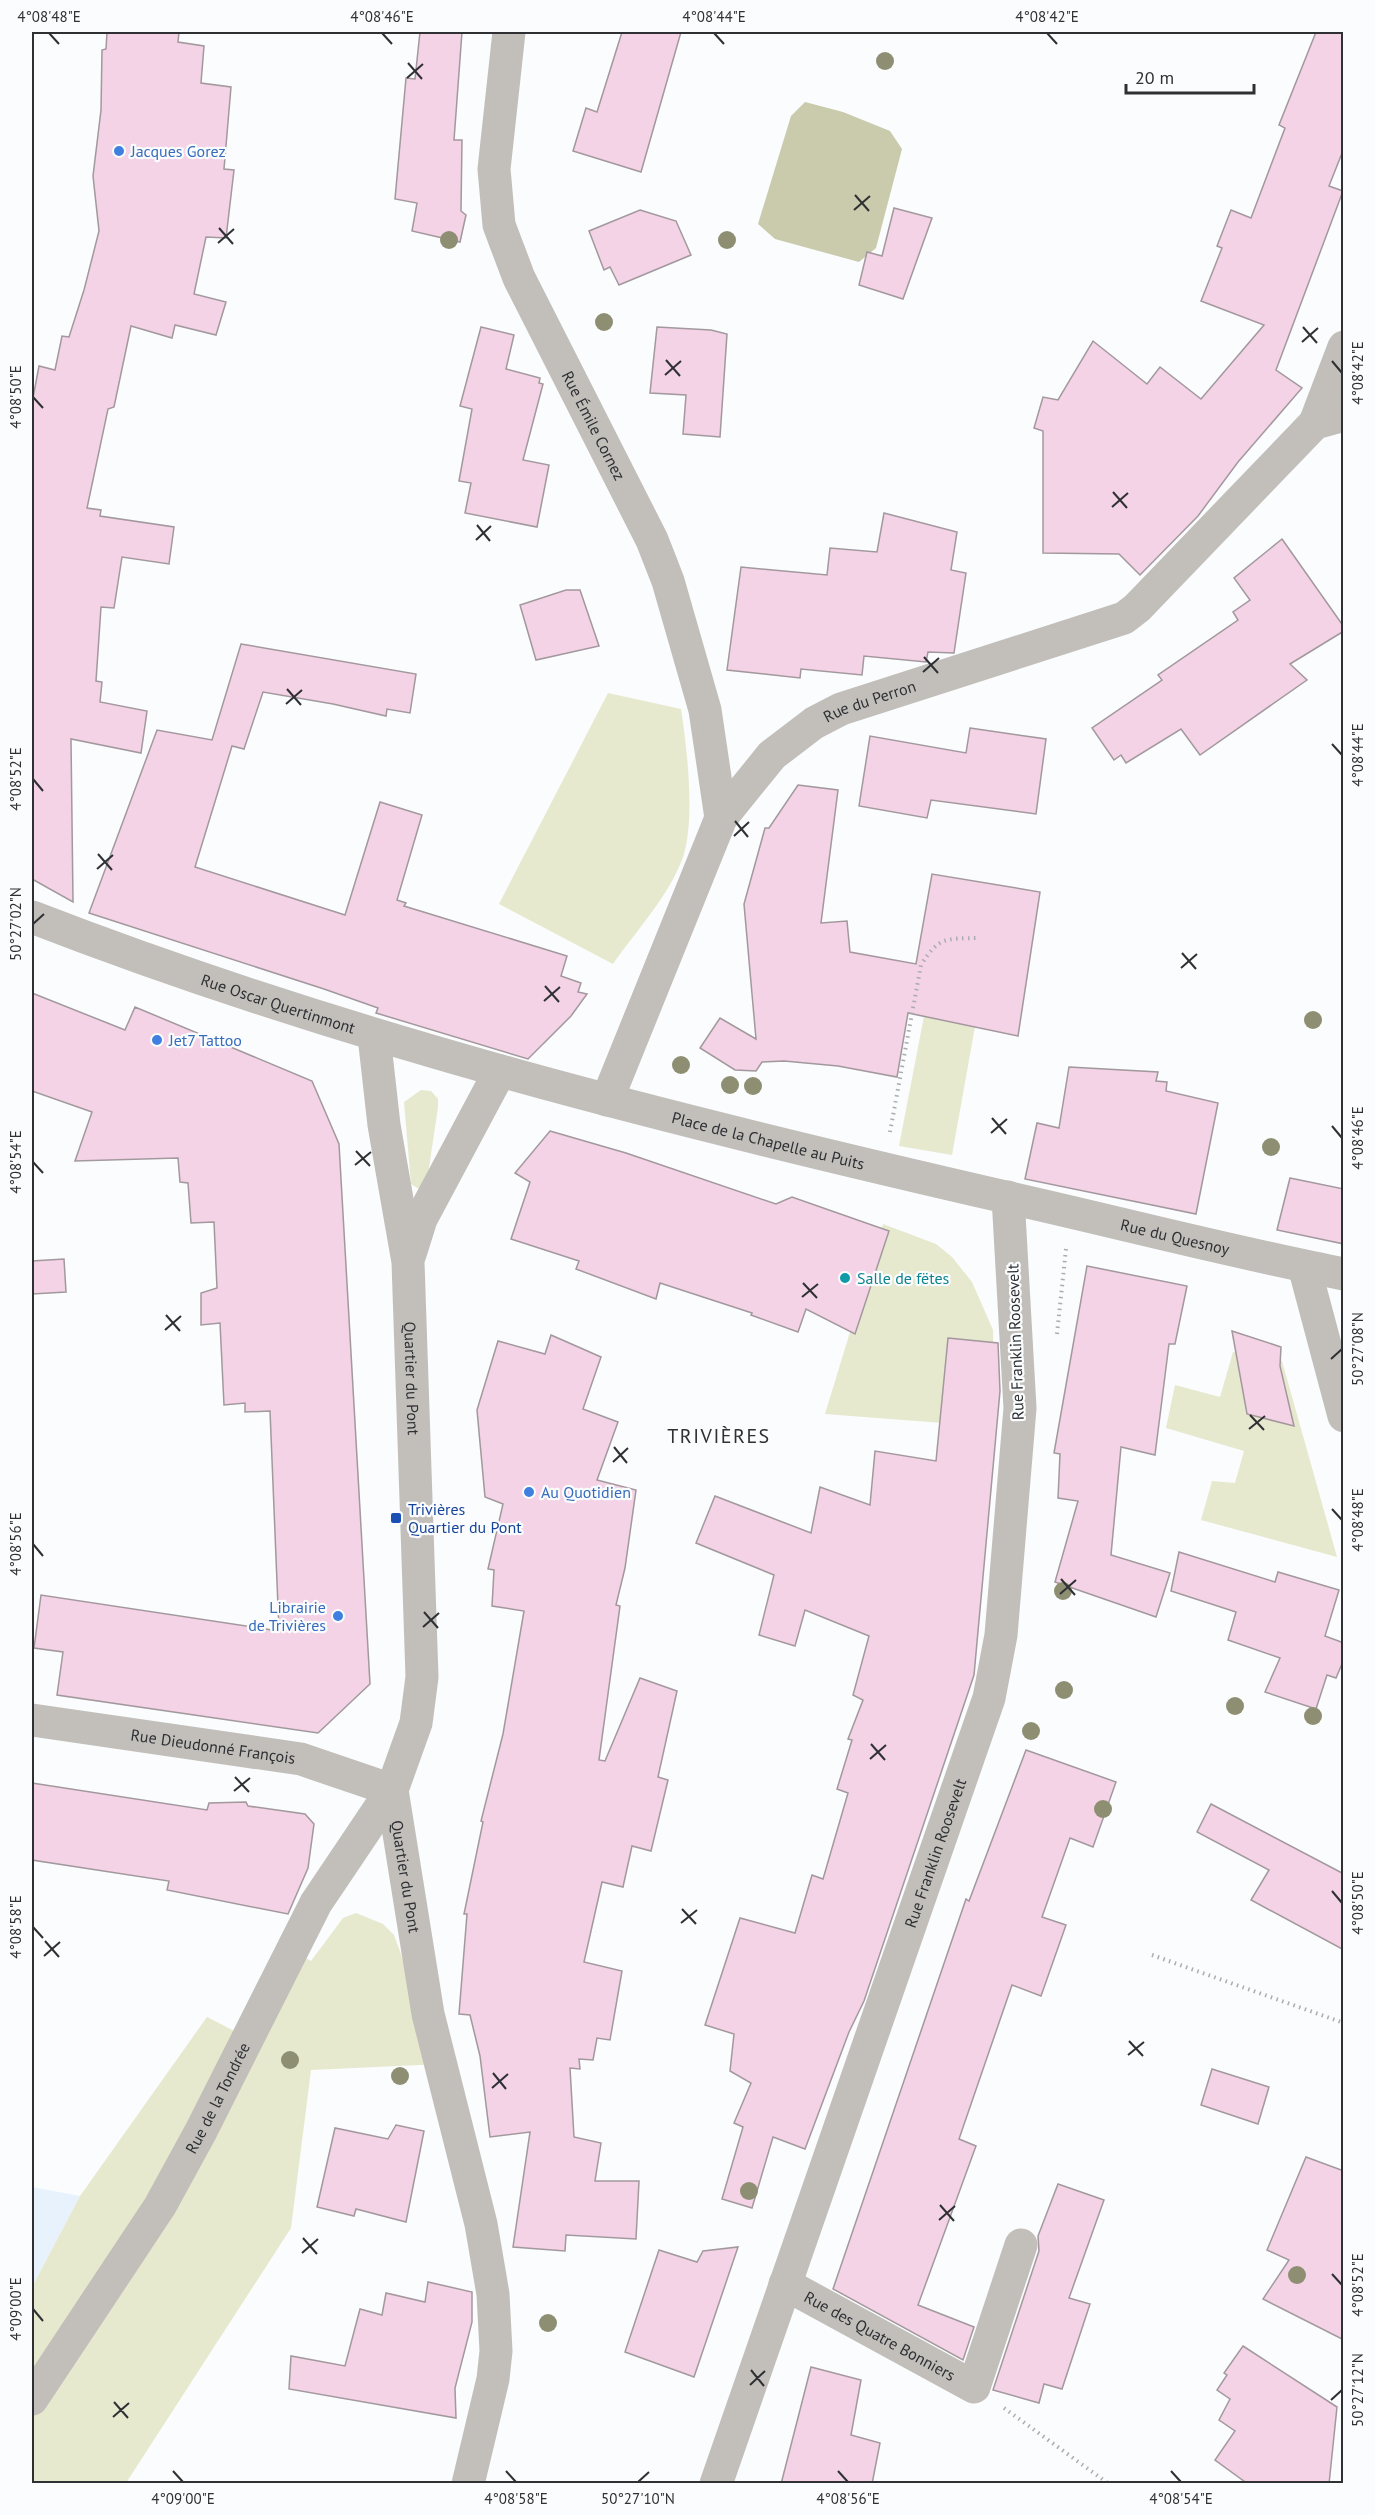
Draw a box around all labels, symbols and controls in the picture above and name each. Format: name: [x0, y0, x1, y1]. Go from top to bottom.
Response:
text: 4°08'48"E: [17, 7, 81, 26]
text: 4°08'46"E: [350, 7, 414, 26]
text: 4°08'44"E: [682, 7, 746, 26]
text: 4°08'42"E: [1015, 7, 1079, 26]
scale bar: [1126, 57, 1254, 95]
text: 20 m: [1135, 66, 1174, 89]
place label: Jacques Gorez: [130, 141, 226, 161]
marker: Jacques Gorez: [112, 144, 126, 158]
text: 4°08'42"E: [1348, 341, 1367, 405]
text: 4°08'50"E: [6, 365, 25, 429]
street label: Rue Émile Cornez: [558, 367, 630, 483]
street label: Rue du Perron: [820, 676, 918, 727]
text: 4°08'44"E: [1348, 723, 1367, 787]
text: 4°08'52"E: [6, 747, 25, 811]
text: 50°27'02"N: [6, 887, 25, 961]
street label: Rue Oscar Quertinmont: [198, 969, 358, 1038]
place label: Jet7 Tattoo: [168, 1030, 242, 1050]
marker: Jet7 Tattoo: [150, 1033, 164, 1047]
text: 4°08'46"E: [1348, 1106, 1367, 1170]
street label: Place de la Chapelle au Puits: [670, 1107, 867, 1174]
text: 4°08'54"E: [6, 1130, 25, 1194]
street label: Rue du Quesnoy: [1119, 1214, 1232, 1259]
street label: Rue Franklin Roosevelt: [1002, 1263, 1028, 1421]
place label: Salle de fëtes: [857, 1268, 950, 1288]
marker: Salle de fëtes: [838, 1271, 852, 1285]
text: 50°27'08"N: [1348, 1312, 1367, 1386]
street label: Quartier du Pont: [400, 1321, 424, 1436]
district label: TRIVIÈRES: [667, 1423, 771, 1449]
place label: Au Quotidien: [541, 1482, 631, 1502]
marker: Au Quotidien: [522, 1485, 536, 1499]
text: 4°08'48"E: [1348, 1488, 1367, 1552]
place label: Trivières Quartier du Pont: [408, 1499, 522, 1537]
marker: Trivières Quartier du Pont: [389, 1511, 403, 1525]
text: 4°08'56"E: [6, 1512, 25, 1576]
place label: Librairie de Trivières: [248, 1597, 326, 1635]
marker: Librairie de Trivières: [331, 1609, 345, 1623]
street label: Rue Dieudonné François: [130, 1724, 297, 1768]
street label: Rue Franklin Roosevelt: [900, 1775, 971, 1930]
street label: Quartier du Pont: [387, 1819, 425, 1935]
text: 4°08'50"E: [1348, 1871, 1367, 1935]
text: 4°08'58"E: [6, 1895, 25, 1959]
street label: Rue de la Tondrée: [181, 2039, 254, 2157]
text: 4°08'52"E: [1348, 2253, 1367, 2317]
text: 4°09'00"E: [6, 2277, 25, 2341]
street label: Rue des Quatre Bonniers: [801, 2286, 959, 2385]
text: 50°27'12"N: [1348, 2353, 1367, 2427]
text: 4°09'00"E: [151, 2489, 215, 2508]
text: 4°08'58"E: [484, 2489, 548, 2508]
text: 50°27'10"N: [601, 2489, 675, 2508]
text: 4°08'56"E: [816, 2489, 880, 2508]
text: 4°08'54"E: [1149, 2489, 1213, 2508]

